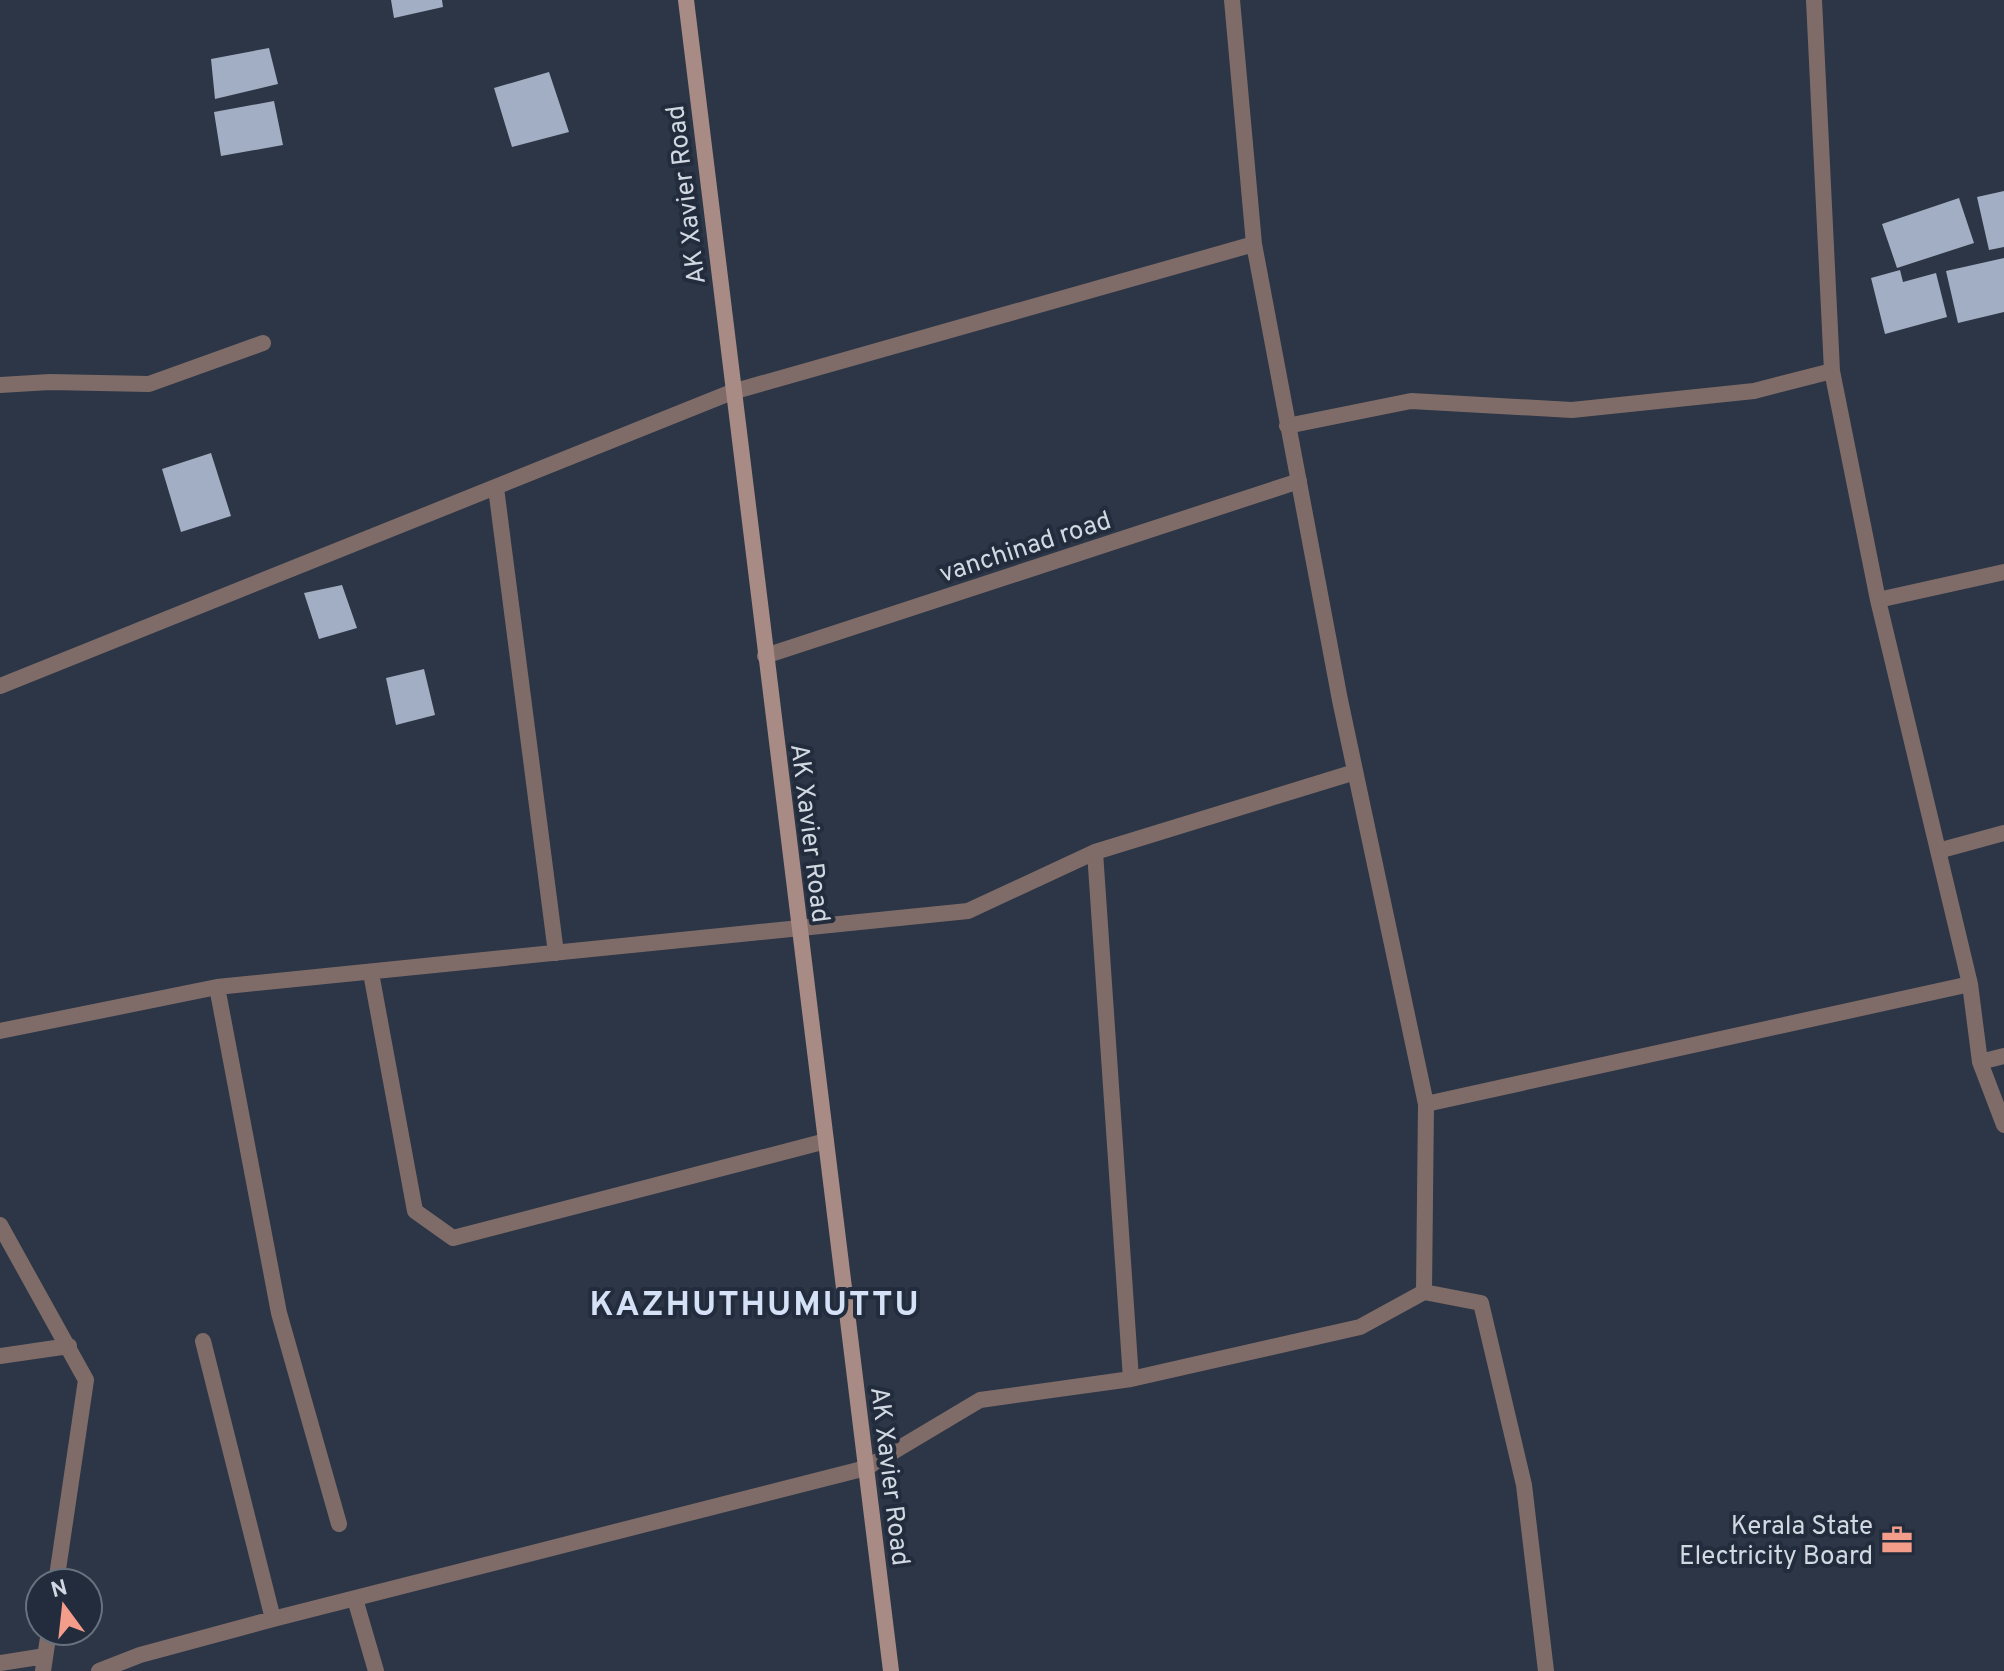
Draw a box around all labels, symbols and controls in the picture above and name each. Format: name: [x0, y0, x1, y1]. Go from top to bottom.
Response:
street label: AK Xavier Road: [660, 103, 715, 286]
street label: vanchinad road: [936, 505, 1116, 592]
street label: AK Xavier Road: [781, 742, 836, 925]
district label: KAZHUTHUMUTTU: [589, 1285, 921, 1328]
street label: AK Xavier Road: [861, 1385, 916, 1568]
place label: Kerala State Electricity Board: [1679, 1511, 1873, 1574]
office icon: Kerala State Electricity Board: [1880, 1523, 1914, 1557]
north arrow: [24, 1567, 104, 1647]
text: N: [48, 1575, 71, 1605]

